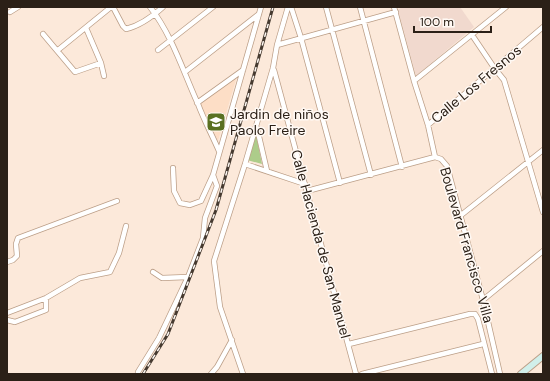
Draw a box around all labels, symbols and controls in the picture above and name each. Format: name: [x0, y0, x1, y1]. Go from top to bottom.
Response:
scale bar: [414, 8, 491, 34]
text: 100 m: [420, 14, 454, 30]
street label: Calle Los Fresnos: [427, 41, 525, 127]
place label: Jardin de niños Paolo Freire: [230, 105, 329, 139]
school or university icon: Jardin de niños Paolo Freire: [205, 111, 227, 133]
street label: Calle Hacienda de San Manuel: [287, 148, 355, 340]
street label: Boulevard Francisco Villa: [436, 165, 498, 325]

